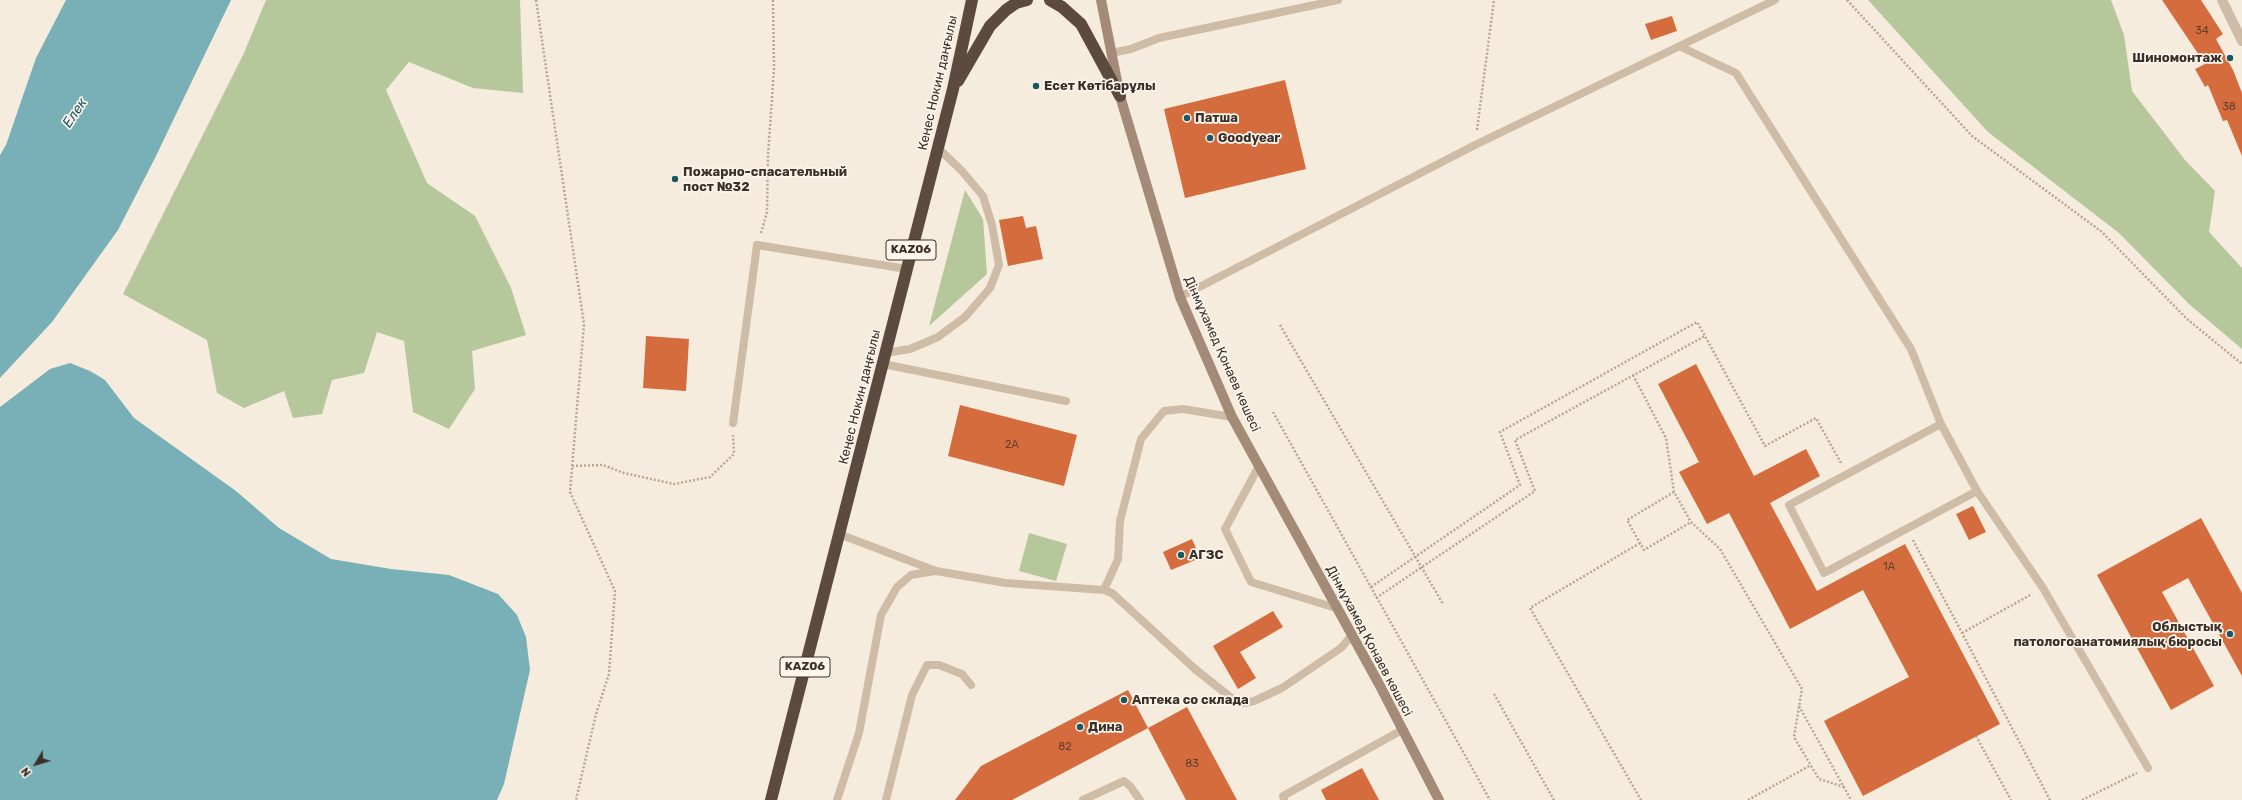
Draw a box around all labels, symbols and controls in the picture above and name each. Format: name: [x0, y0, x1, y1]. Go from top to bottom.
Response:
street label: Кеңес Нокин даңғылы: [915, 14, 961, 152]
house number: 34: [2195, 24, 2209, 38]
place label: Шиномонтаж: [2132, 50, 2222, 66]
marker: Шиномонтаж: [2225, 53, 2235, 63]
place label: Есет Көтібарұлы: [1044, 78, 1156, 94]
marker: Есет Көтібарұлы: [1031, 81, 1041, 91]
water label: Елек: [59, 95, 91, 131]
house number: 38: [2222, 100, 2236, 114]
place label: Патша: [1195, 110, 1238, 126]
marker: Патша: [1182, 113, 1192, 123]
place label: Goodyear: [1218, 130, 1280, 146]
marker: Goodyear: [1205, 133, 1215, 143]
place label: Пожарно-спасательный пост №32: [683, 164, 847, 195]
marker: Пожарно-спасательный пост №32: [670, 174, 680, 184]
road number: KАZ06: [886, 240, 936, 260]
street label: Дінмұхамед Қонаев көшесі: [1181, 274, 1263, 434]
street label: Кеңес Нокин даңғылы: [836, 328, 884, 466]
house number: 2А: [1005, 438, 1019, 452]
place label: АГЗС: [1189, 547, 1224, 563]
marker: АГЗС: [1176, 550, 1186, 560]
house number: 1А: [1883, 560, 1895, 574]
street label: Дінмұхамед Қонаев көшесі: [1323, 563, 1415, 719]
place label: Облыстық патологоанатомиялық бюросы: [2013, 619, 2222, 650]
marker: Облыстық патологоанатомиялық бюросы: [2225, 629, 2235, 639]
road number: KАZ06: [780, 657, 830, 677]
place label: Аптека со склада: [1132, 692, 1249, 708]
marker: Аптека со склада: [1119, 695, 1129, 705]
place label: Дина: [1088, 719, 1122, 735]
marker: Дина: [1075, 722, 1085, 732]
house number: 82: [1058, 740, 1072, 754]
north arrow: [16, 744, 56, 784]
house number: 83: [1185, 757, 1199, 771]
text: N: [19, 765, 34, 779]

